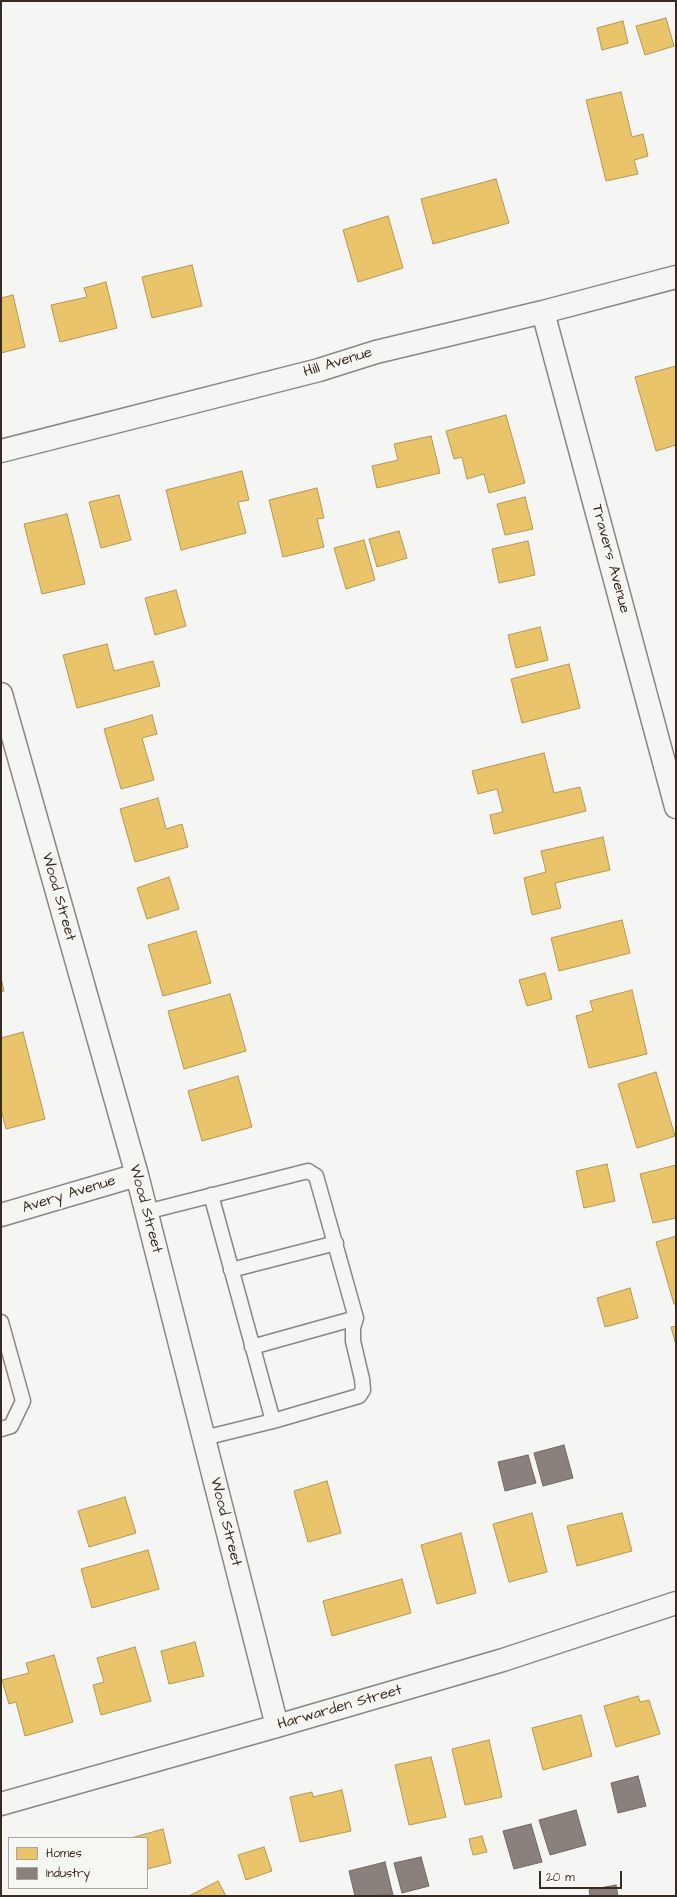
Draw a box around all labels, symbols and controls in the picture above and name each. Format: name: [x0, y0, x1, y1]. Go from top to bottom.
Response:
street label: Hill Avenue: [302, 344, 374, 382]
street label: Travers Avenue: [587, 503, 633, 615]
street label: Wood Street: [37, 851, 79, 943]
street label: Wood Street: [125, 1163, 165, 1255]
street label: Avery Avenue: [20, 1172, 118, 1218]
street label: Wood Street: [205, 1476, 245, 1568]
street label: Harwarden Street: [276, 1682, 404, 1734]
legend: [8, 1837, 148, 1889]
text: Homes: [46, 1845, 82, 1862]
scale bar: [541, 1863, 624, 1889]
text: Industry: [46, 1865, 90, 1882]
text: 20 m: [546, 1869, 575, 1886]

